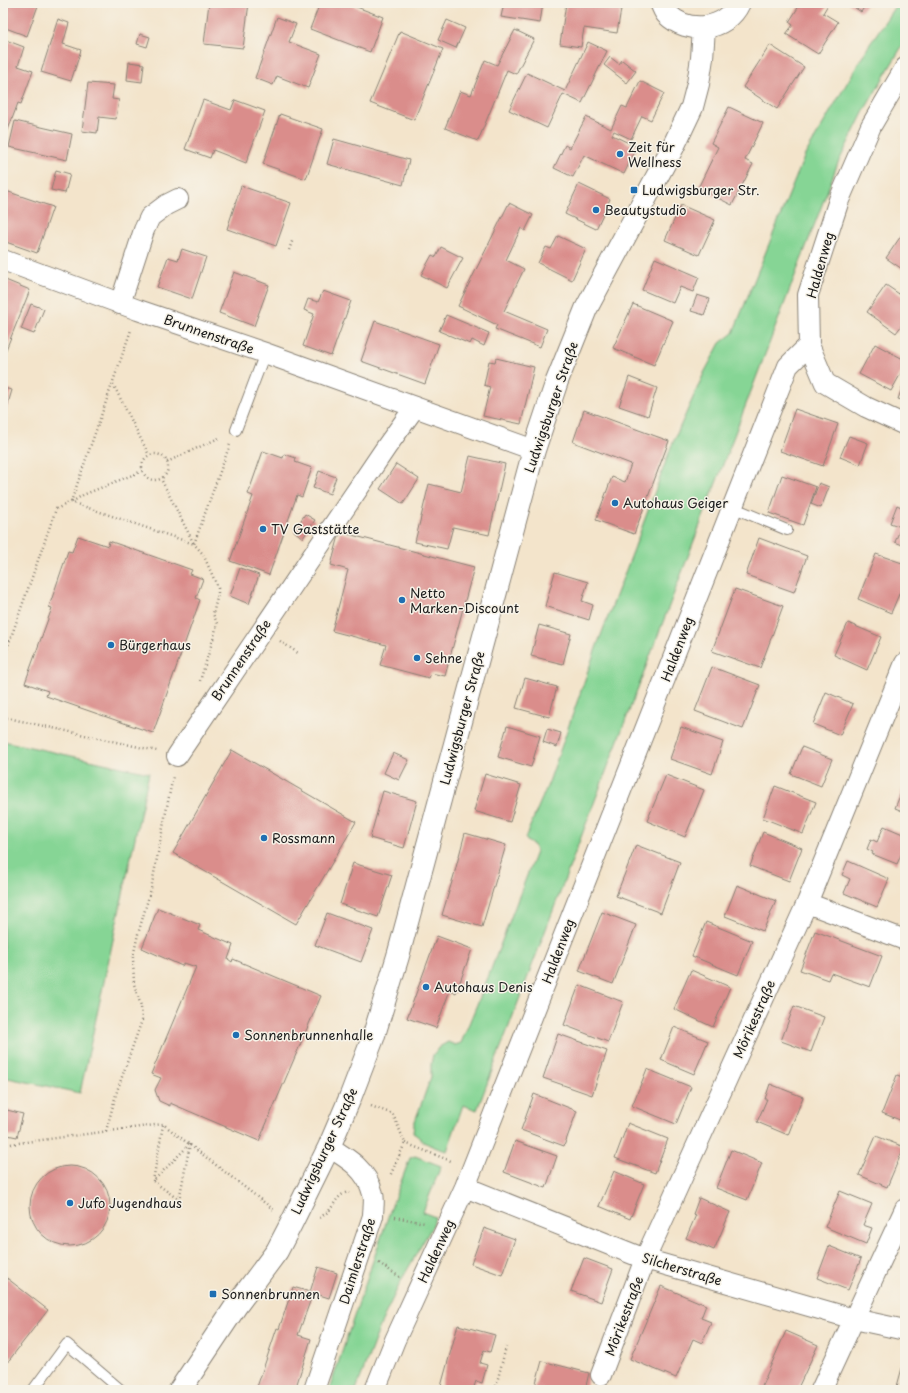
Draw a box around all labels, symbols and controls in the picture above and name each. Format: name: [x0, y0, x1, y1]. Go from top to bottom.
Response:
place label: Zeit für Wellness: [628, 137, 681, 171]
marker: Zeit für Wellness: [615, 149, 625, 159]
place label: Ludwigsburger Str.: [642, 180, 760, 199]
marker: Ludwigsburger Str.: [629, 185, 639, 195]
place label: Beautystudio: [604, 200, 687, 219]
marker: Beautystudio: [591, 205, 601, 215]
street label: Haldenweg: [801, 229, 838, 300]
street label: Brunnenstraße: [161, 309, 257, 358]
street label: Ludwigsburger Straße: [519, 339, 582, 475]
place label: Autohaus Geiger: [623, 493, 729, 512]
marker: Autohaus Geiger: [610, 498, 620, 508]
place label: TV Gaststätte: [271, 519, 359, 538]
marker: TV Gaststätte: [258, 524, 268, 534]
place label: Netto Marken-Discount: [410, 583, 519, 617]
marker: Netto Marken-Discount: [397, 595, 407, 605]
street label: Haldenweg: [655, 614, 698, 684]
street label: Brunnenstraße: [206, 615, 275, 704]
place label: Bürgerhaus: [119, 635, 191, 654]
marker: Bürgerhaus: [106, 640, 116, 650]
place label: Sehne: [425, 648, 462, 667]
street label: Ludwigsburger Straße: [435, 649, 489, 787]
marker: Sehne: [412, 653, 422, 663]
place label: Rossmann: [272, 828, 335, 847]
marker: Rossmann: [259, 833, 269, 843]
street label: Haldenweg: [536, 916, 579, 986]
place label: Autohaus Denis: [434, 977, 533, 996]
street label: Mörikestraße: [728, 977, 779, 1061]
marker: Autohaus Denis: [421, 982, 431, 992]
place label: Sonnenbrunnenhalle: [244, 1025, 373, 1044]
marker: Sonnenbrunnenhalle: [231, 1030, 241, 1040]
street label: Ludwigsburger Straße: [286, 1084, 361, 1217]
place label: Jufo Jugendhaus: [78, 1193, 182, 1212]
marker: Jufo Jugendhaus: [65, 1198, 75, 1208]
street label: Daimlerstraße: [334, 1215, 379, 1306]
street label: Haldenweg: [413, 1216, 459, 1286]
street label: Silcherstraße: [640, 1247, 725, 1290]
street label: Mörikestraße: [600, 1273, 647, 1358]
place label: Sonnenbrunnen: [221, 1284, 320, 1303]
marker: Sonnenbrunnen: [208, 1289, 218, 1299]

